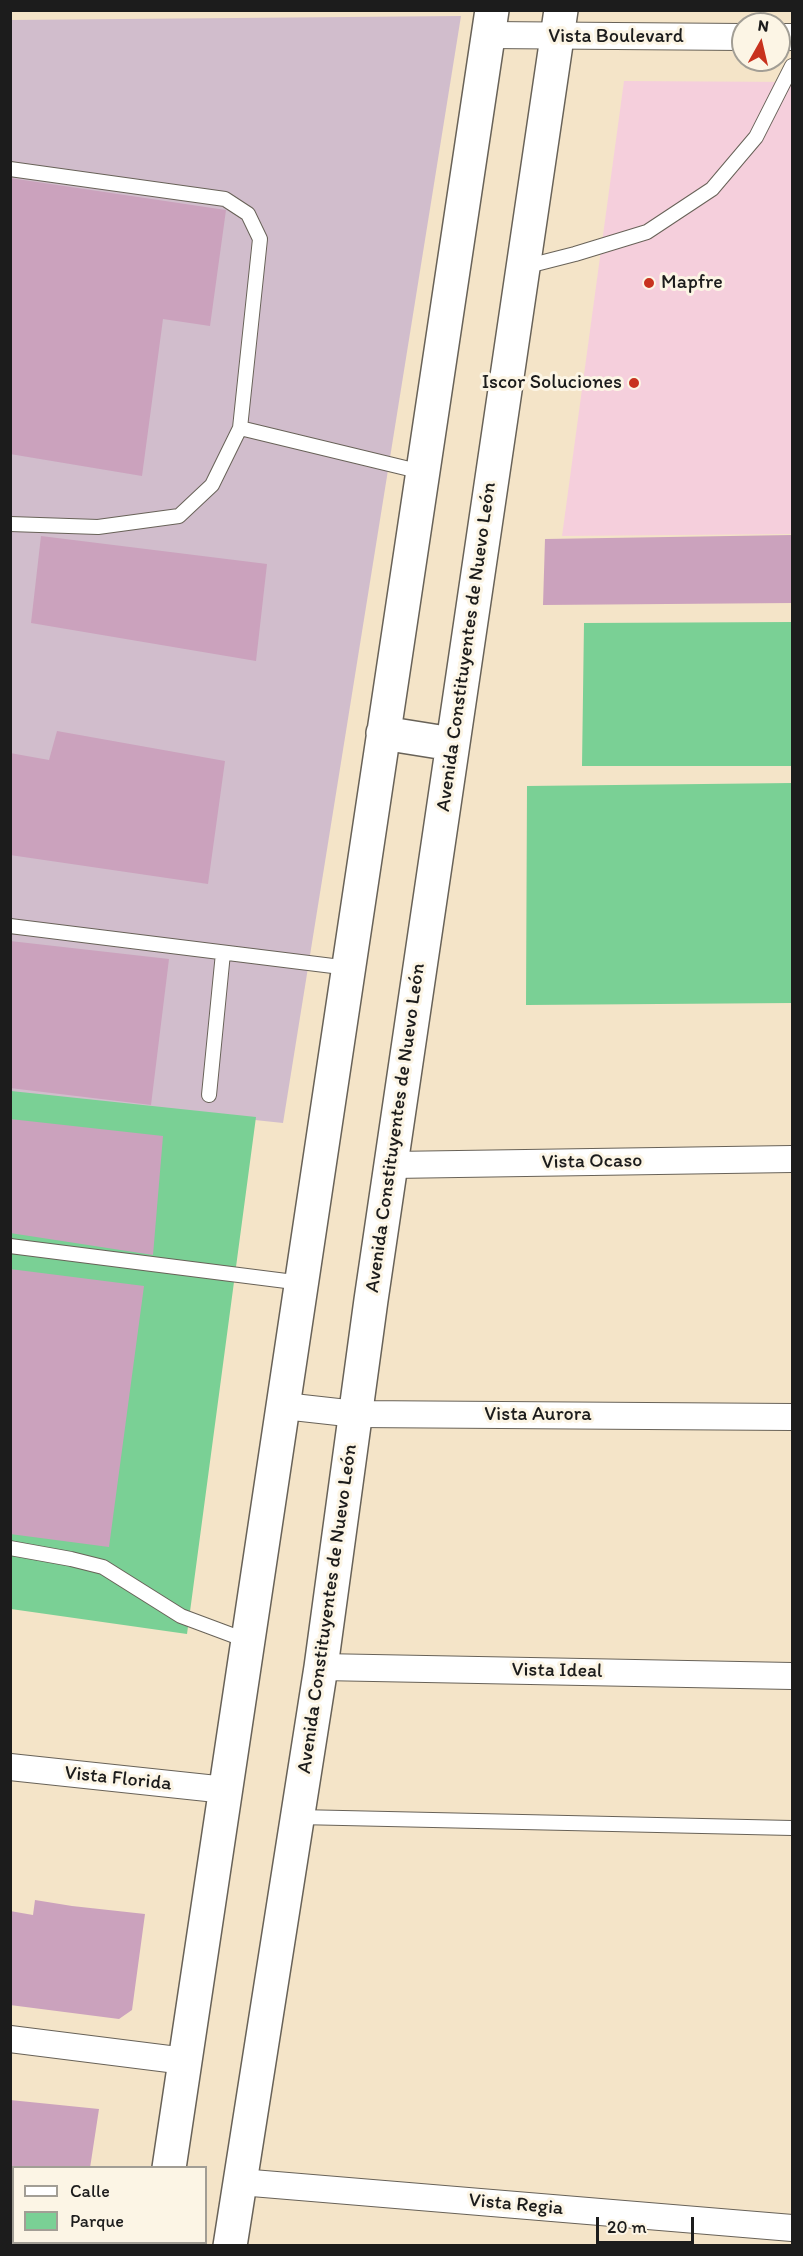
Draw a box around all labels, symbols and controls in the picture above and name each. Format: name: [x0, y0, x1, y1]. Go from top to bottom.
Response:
north arrow: [731, 12, 791, 72]
text: N: [757, 16, 770, 36]
street label: Vista Boulevard: [548, 25, 684, 49]
place label: Mapfre: [661, 271, 723, 295]
marker: Mapfre: [642, 276, 656, 290]
place label: Iscor Soluciones: [482, 371, 622, 395]
marker: Iscor Soluciones: [627, 376, 641, 390]
street label: Avenida Constituyentes de Nuevo León: [432, 481, 502, 813]
street label: Avenida Constituyentes de Nuevo León: [361, 962, 431, 1294]
street label: Vista Ocaso: [541, 1149, 643, 1175]
street label: Vista Aurora: [484, 1403, 592, 1427]
street label: Avenida Constituyentes de Nuevo León: [293, 1443, 363, 1775]
street label: Vista Ideal: [511, 1658, 603, 1684]
street label: Vista Florida: [63, 1761, 173, 1797]
legend: [12, 2166, 207, 2244]
text: Calle: [70, 2180, 110, 2202]
street label: Vista Regia: [468, 2189, 564, 2221]
scale bar: [599, 2205, 696, 2243]
text: Parque: [70, 2210, 124, 2232]
text: 20 m: [607, 2216, 647, 2238]

